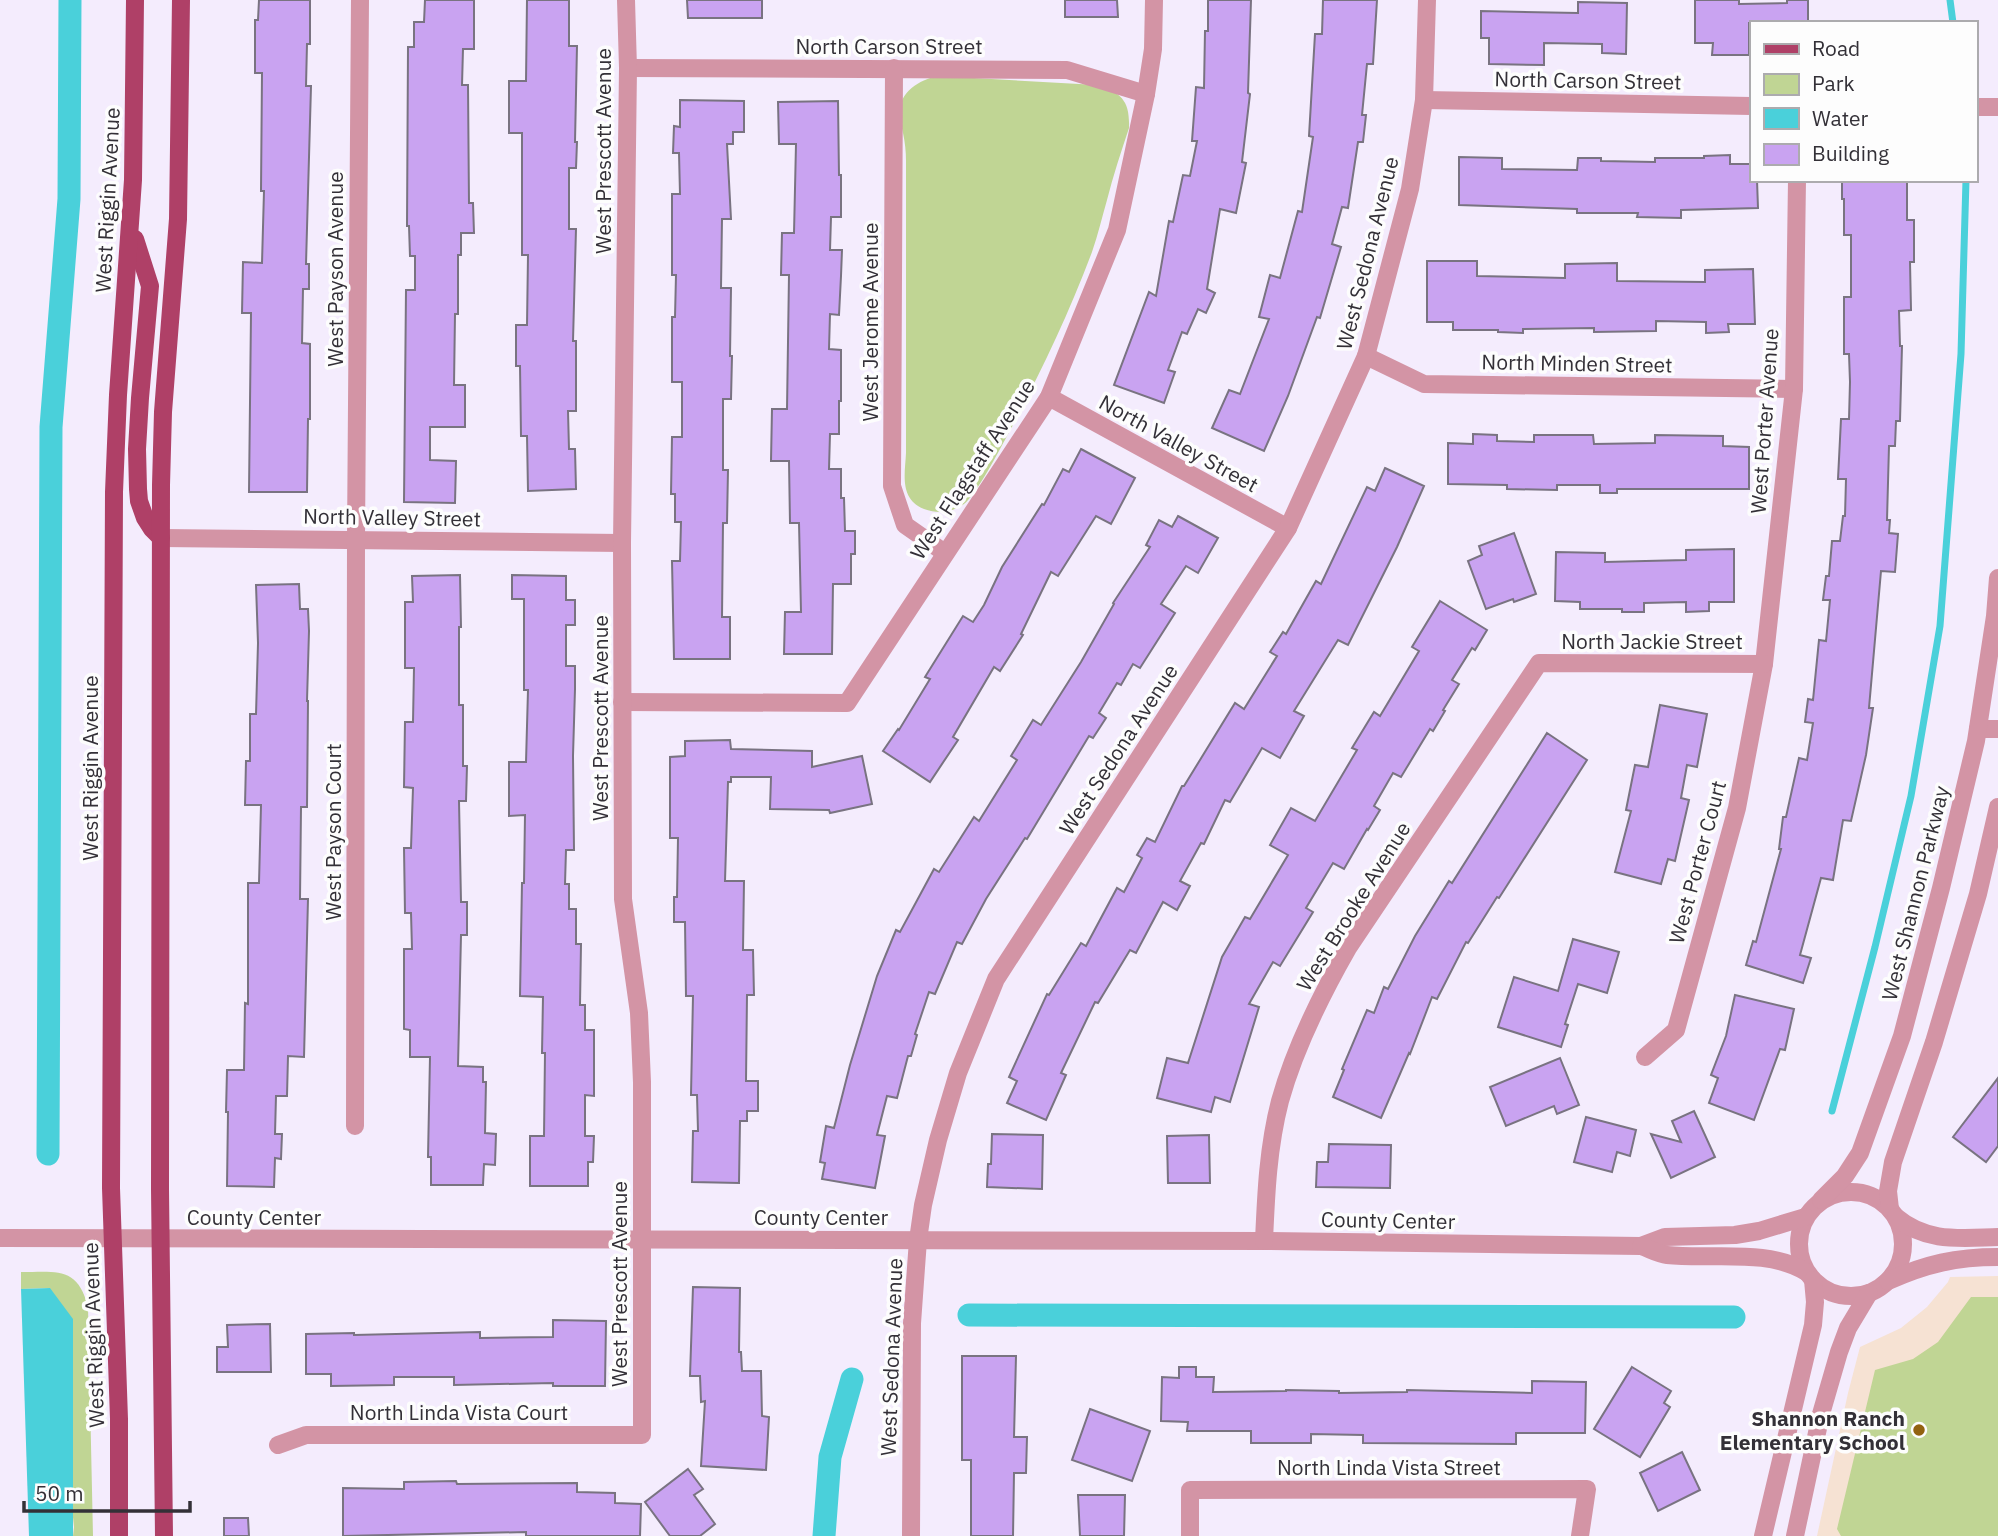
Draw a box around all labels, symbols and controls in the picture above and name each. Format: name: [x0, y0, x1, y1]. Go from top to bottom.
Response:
legend: [1750, 21, 1977, 182]
street label: North Carson Street: [795, 32, 983, 60]
text: Road: [1812, 34, 1860, 62]
street label: West Prescott Avenue: [589, 48, 617, 254]
street label: North Carson Street: [1494, 64, 1682, 96]
text: Park: [1812, 69, 1855, 97]
text: Water: [1812, 104, 1869, 132]
street label: West Riggin Avenue: [88, 107, 126, 293]
text: Building: [1812, 139, 1889, 167]
street label: West Sedona Avenue: [1329, 153, 1405, 353]
street label: West Payson Avenue: [321, 171, 349, 367]
street label: West Jerome Avenue: [856, 223, 884, 421]
street label: West Porter Avenue: [1744, 327, 1784, 515]
street label: North Minden Street: [1481, 347, 1673, 379]
street label: West Flagstaff Avenue: [903, 374, 1041, 564]
street label: North Valley Street: [1094, 388, 1264, 498]
street label: North Valley Street: [303, 501, 481, 533]
street label: West Prescott Avenue: [586, 615, 614, 821]
street label: North Jackie Street: [1561, 627, 1743, 655]
street label: West Sedona Avenue: [1052, 658, 1184, 840]
street label: West Riggin Avenue: [76, 675, 104, 861]
street label: West Payson Court: [319, 743, 347, 921]
street label: West Porter Court: [1662, 777, 1732, 947]
street label: West Shannon Parkway: [1875, 782, 1955, 1003]
street label: West Brooke Avenue: [1290, 816, 1416, 996]
street label: West Prescott Avenue: [605, 1181, 633, 1387]
street label: County Center: [187, 1203, 322, 1231]
street label: County Center: [754, 1203, 889, 1231]
street label: County Center: [1321, 1205, 1456, 1235]
street label: West Riggin Avenue: [76, 1242, 110, 1428]
street label: West Sedona Avenue: [874, 1257, 908, 1457]
street label: North Linda Vista Court: [350, 1398, 568, 1426]
place label: Shannon Ranch Elementary School: [1720, 1404, 1905, 1456]
marker: Shannon Ranch Elementary School: [1911, 1422, 1927, 1438]
street label: North Linda Vista Street: [1277, 1453, 1501, 1481]
scale bar: [24, 1470, 191, 1514]
text: 50 m: [35, 1479, 84, 1507]

